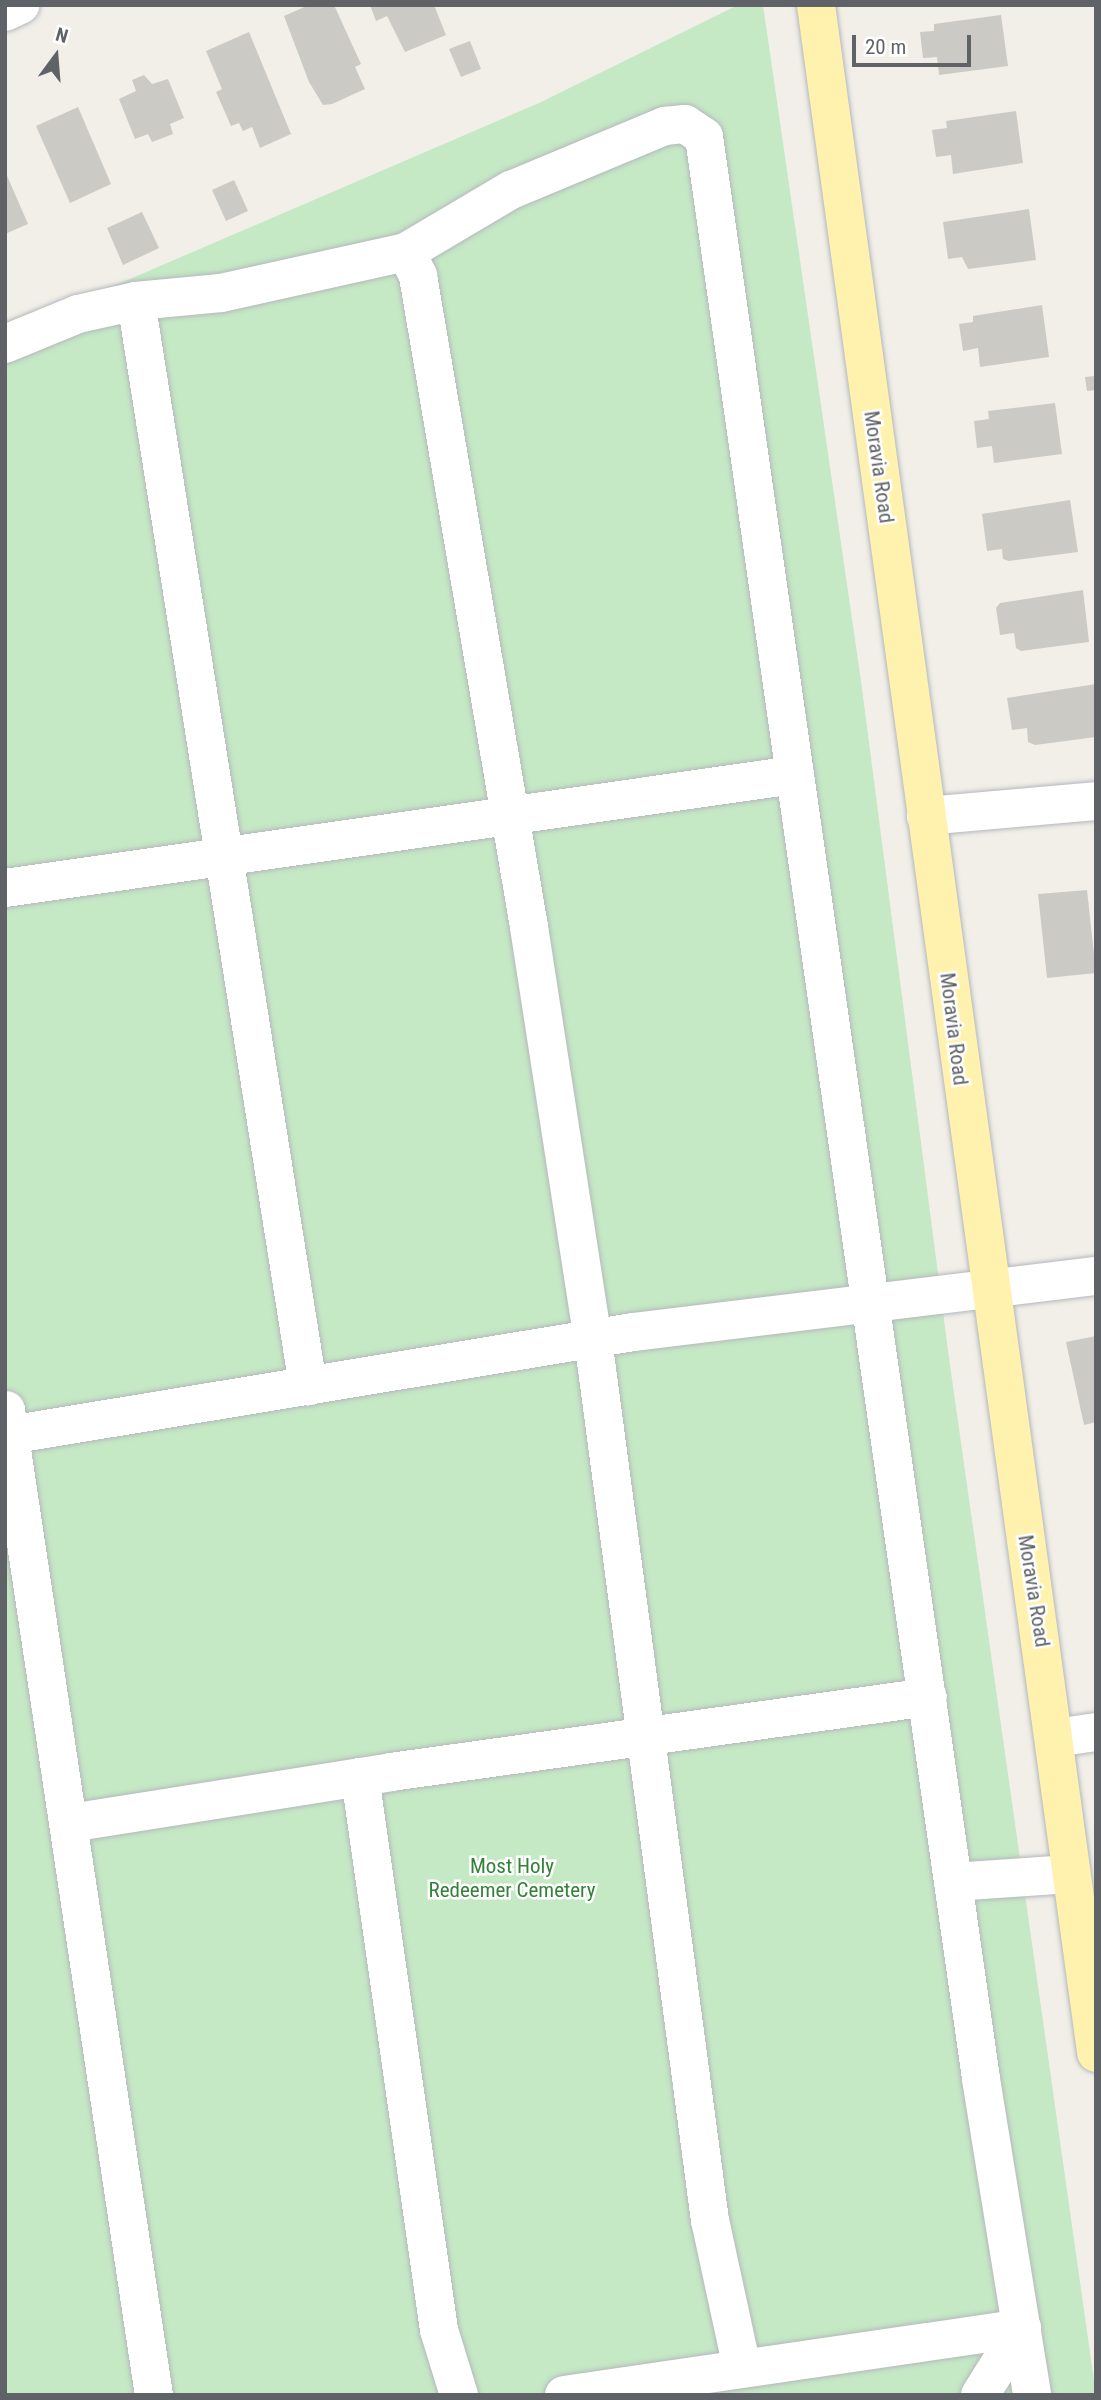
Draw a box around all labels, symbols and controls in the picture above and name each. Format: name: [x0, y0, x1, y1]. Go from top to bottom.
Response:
north arrow: [21, 21, 91, 91]
scale bar: [856, 21, 975, 65]
text: N: [53, 23, 71, 48]
text: 20 m: [865, 35, 906, 59]
street label: Moravia Road: [859, 409, 899, 525]
street label: Moravia Road: [935, 971, 973, 1087]
street label: Moravia Road: [1013, 1533, 1055, 1649]
park label: Most Holy Redeemer Cemetery: [429, 1853, 595, 1903]

